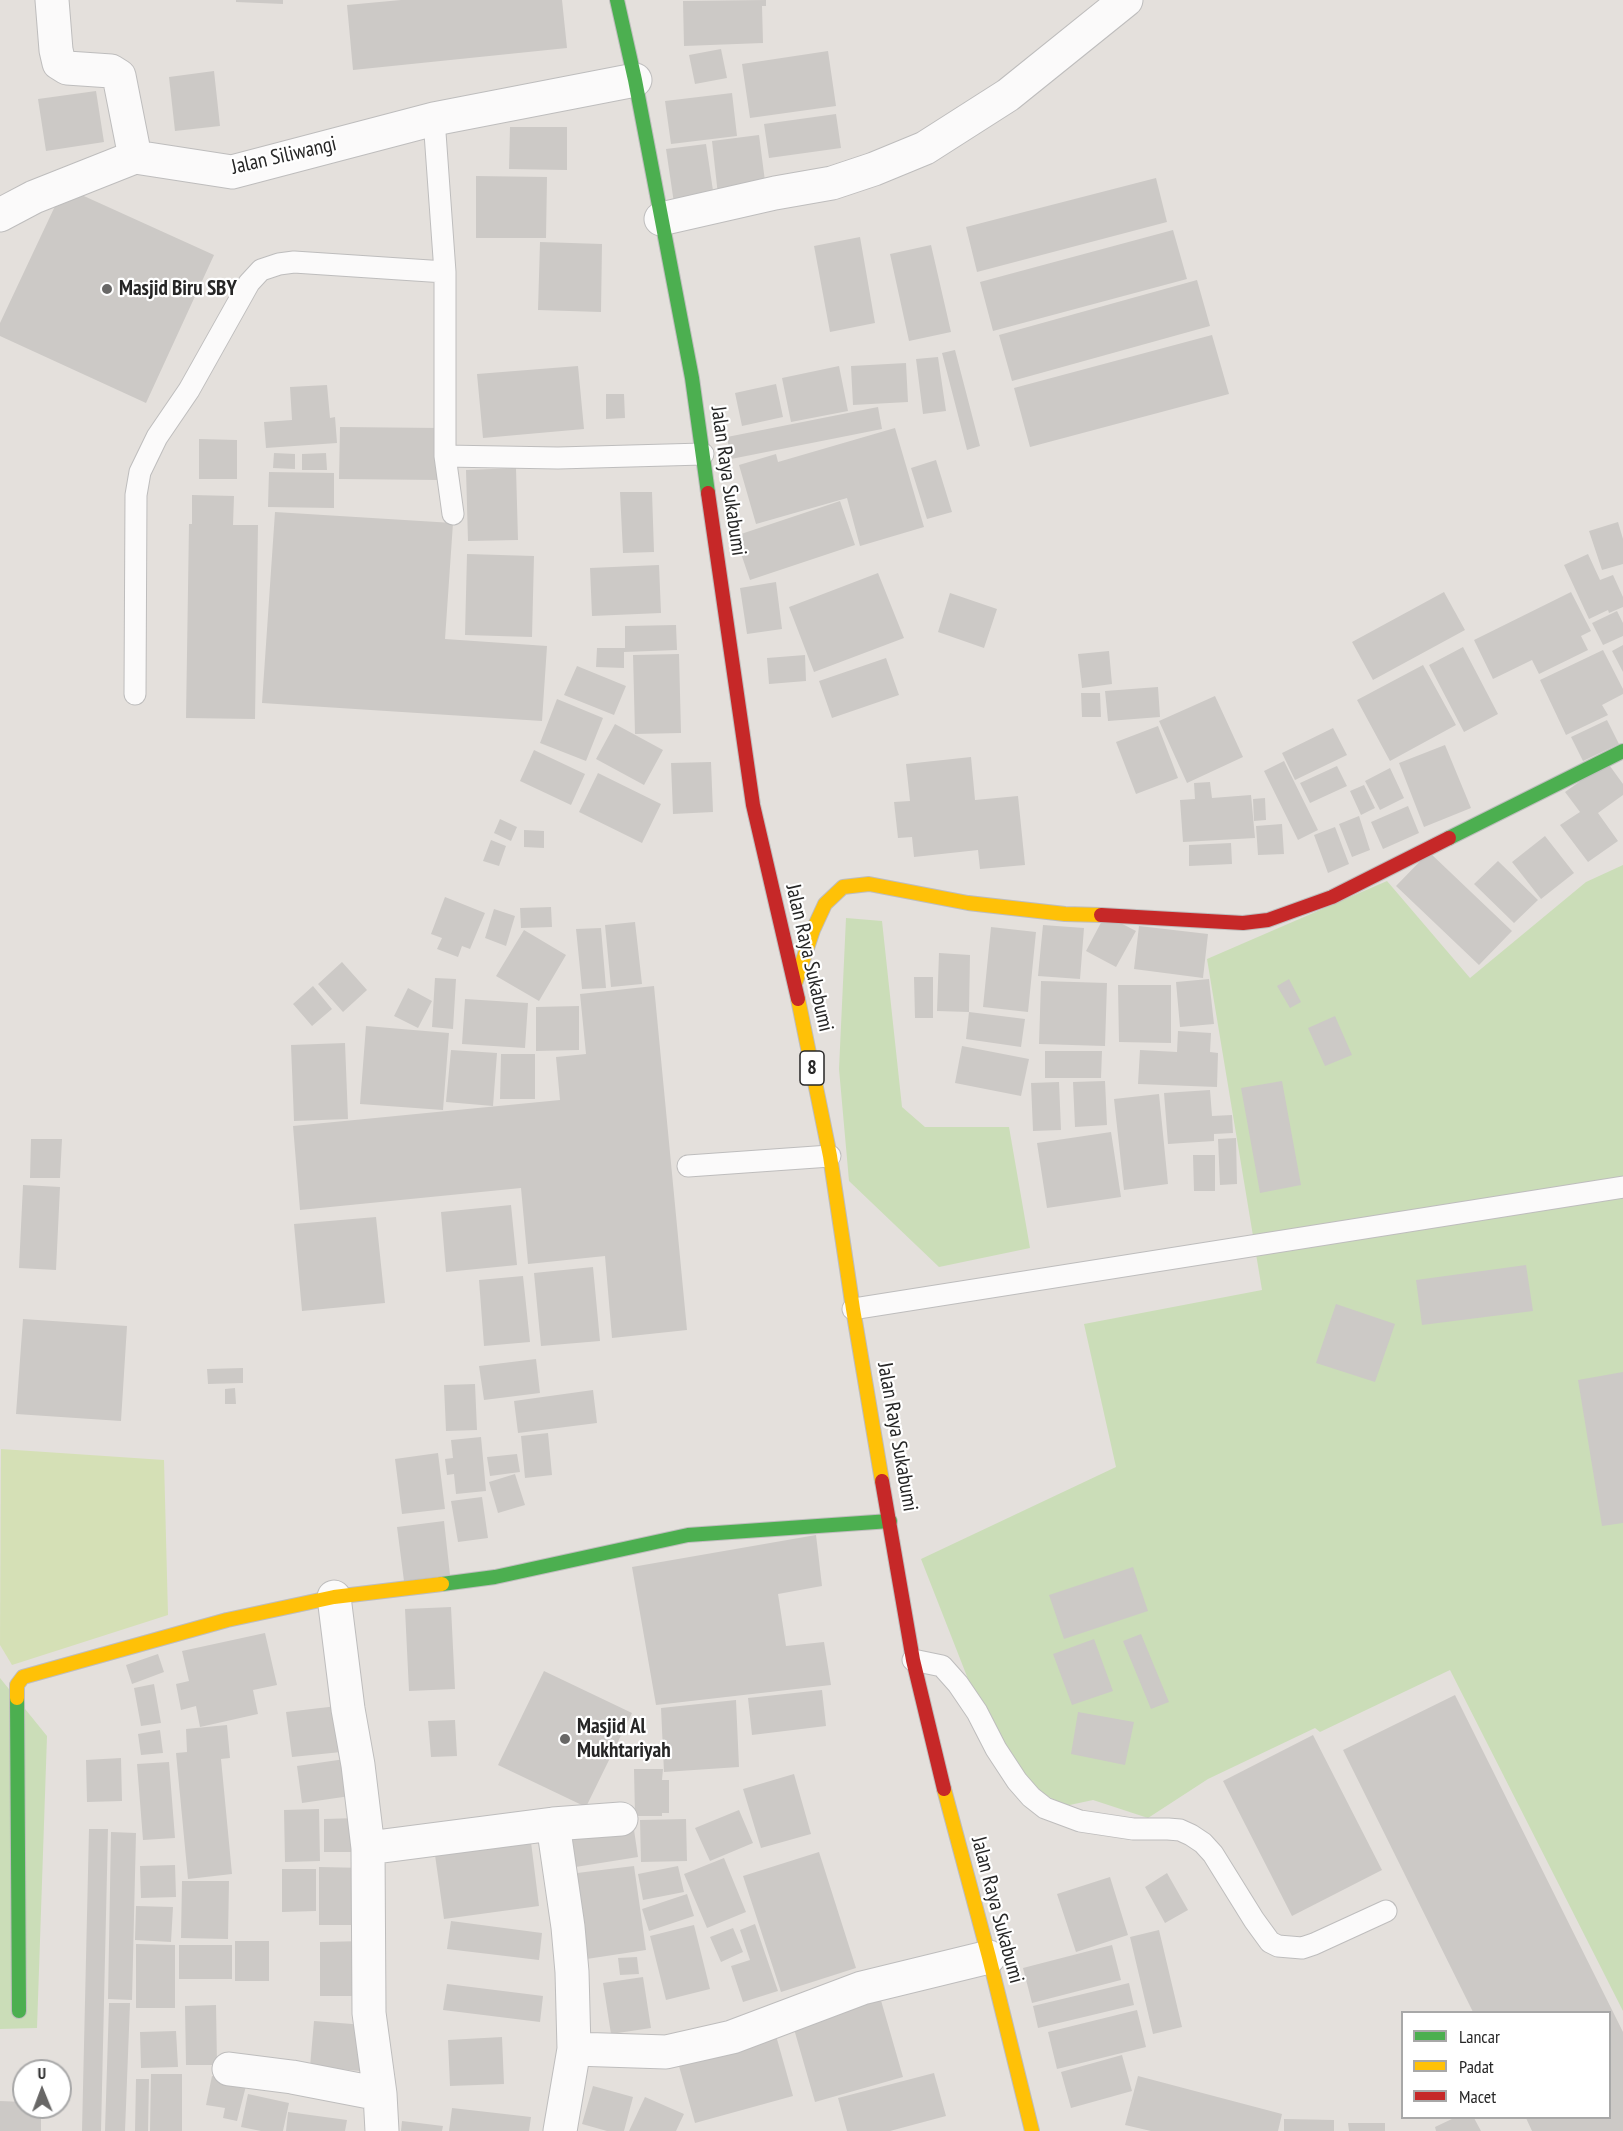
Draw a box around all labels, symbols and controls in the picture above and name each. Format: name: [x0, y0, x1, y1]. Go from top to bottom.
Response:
street label: Jalan Siliwangi: [229, 132, 339, 180]
place label: Masjid Biru SBY: [119, 276, 237, 302]
marker: Masjid Biru SBY: [100, 282, 114, 296]
street label: Jalan Raya Sukabumi: [705, 405, 751, 557]
street label: Jalan Raya Sukabumi: [780, 882, 838, 1034]
road number: 8: [800, 1051, 824, 1085]
street label: Jalan Raya Sukabumi: [872, 1361, 922, 1513]
place label: Masjid Al Mukhtariyah: [577, 1714, 671, 1764]
marker: Masjid Al Mukhtariyah: [558, 1732, 572, 1746]
street label: Jalan Raya Sukabumi: [965, 1834, 1029, 1986]
legend: [1401, 2011, 1611, 2119]
text: Lancar: [1459, 2025, 1500, 2048]
text: Padat: [1459, 2055, 1494, 2078]
north arrow: [12, 2059, 72, 2119]
text: U: [37, 2063, 46, 2083]
text: Macet: [1459, 2085, 1496, 2108]

